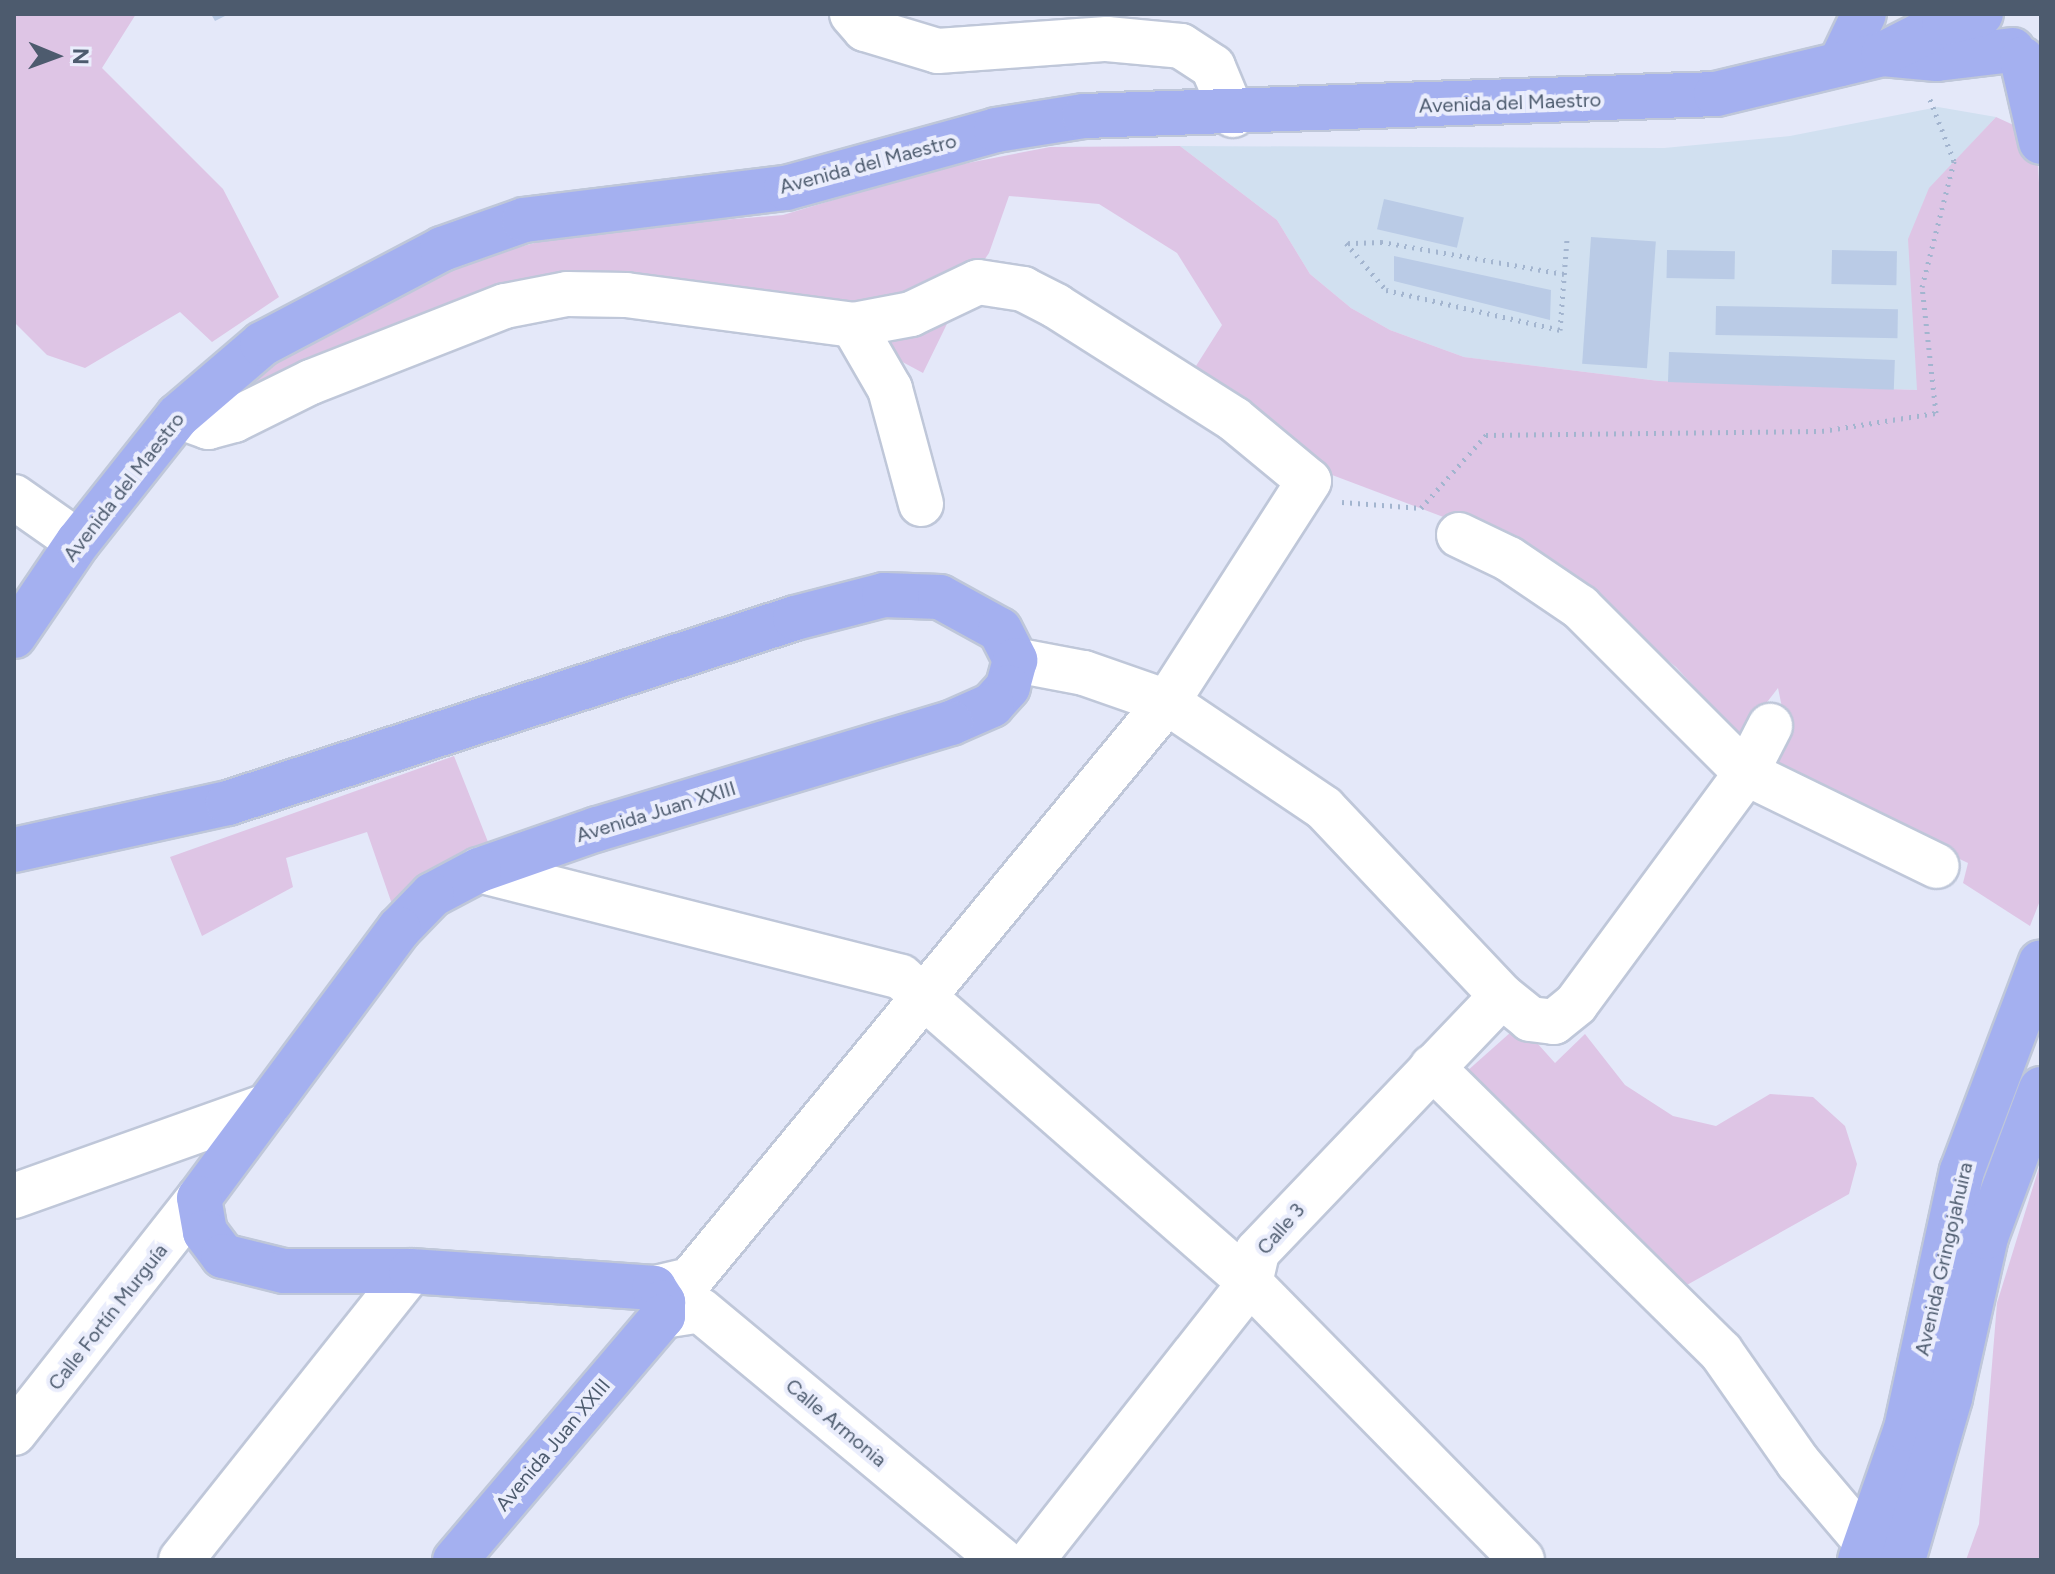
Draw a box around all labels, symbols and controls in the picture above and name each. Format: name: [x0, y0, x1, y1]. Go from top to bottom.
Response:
north arrow: [16, 16, 96, 96]
text: N: [67, 48, 94, 65]
street label: Avenida del Maestro: [1418, 88, 1602, 118]
street label: Avenida del Maestro: [777, 129, 959, 199]
street label: Avenida del Maestro: [58, 408, 190, 566]
street label: Avenida Juan XXIII: [573, 776, 739, 848]
street label: Avenida Gringojahuira: [1910, 1160, 1978, 1358]
street label: Calle 3: [1252, 1198, 1310, 1260]
street label: Calle Fortín Murguía: [43, 1239, 173, 1395]
street label: Avenida Juan XXIII: [491, 1374, 615, 1516]
street label: Calle Armonia: [781, 1374, 891, 1472]

